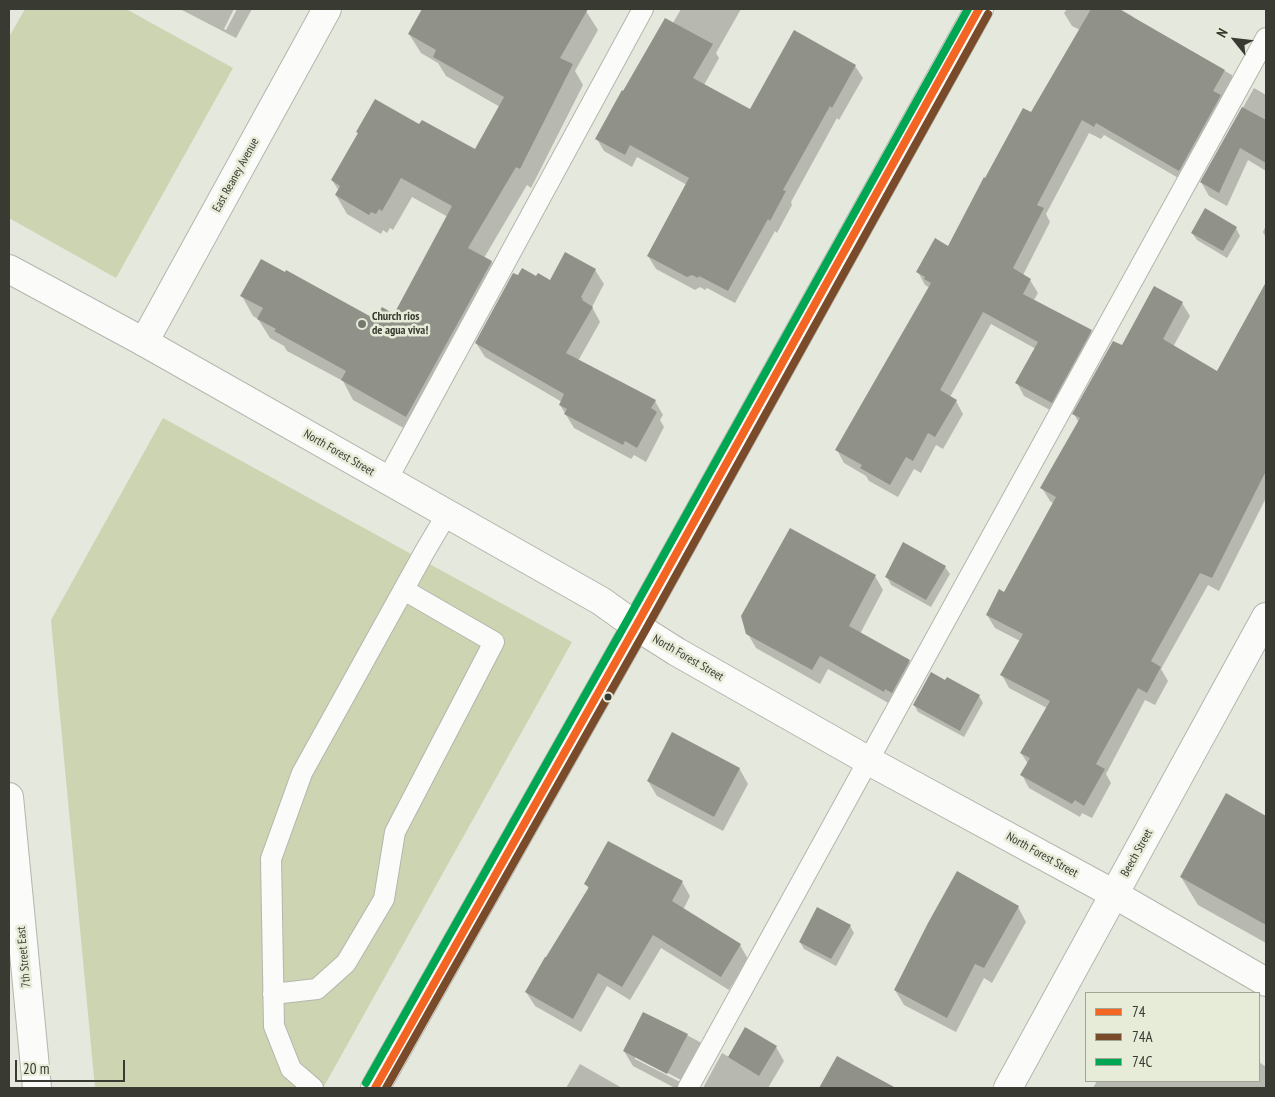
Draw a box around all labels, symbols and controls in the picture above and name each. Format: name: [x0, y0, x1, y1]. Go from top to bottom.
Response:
north arrow: [1210, 15, 1260, 65]
text: N: [1212, 25, 1232, 40]
street label: East Reaney Avenue: [210, 136, 262, 214]
place label: Church rios de agua viva!: [372, 310, 428, 338]
marker: Church rios de agua viva!: [356, 318, 368, 330]
street label: North Forest Street: [301, 427, 377, 479]
street label: North Forest Street: [650, 632, 726, 684]
unlabelled marker: [603, 692, 613, 702]
street label: Beech Street: [1118, 827, 1156, 879]
street label: North Forest Street: [1004, 829, 1080, 881]
street label: 7th Street East: [14, 926, 34, 988]
legend: [1085, 992, 1260, 1082]
text: 74: [1132, 1002, 1146, 1021]
text: 74A: [1132, 1027, 1153, 1046]
scale bar: [18, 1050, 128, 1082]
text: 74C: [1132, 1052, 1152, 1071]
text: 20 m: [23, 1059, 49, 1078]

